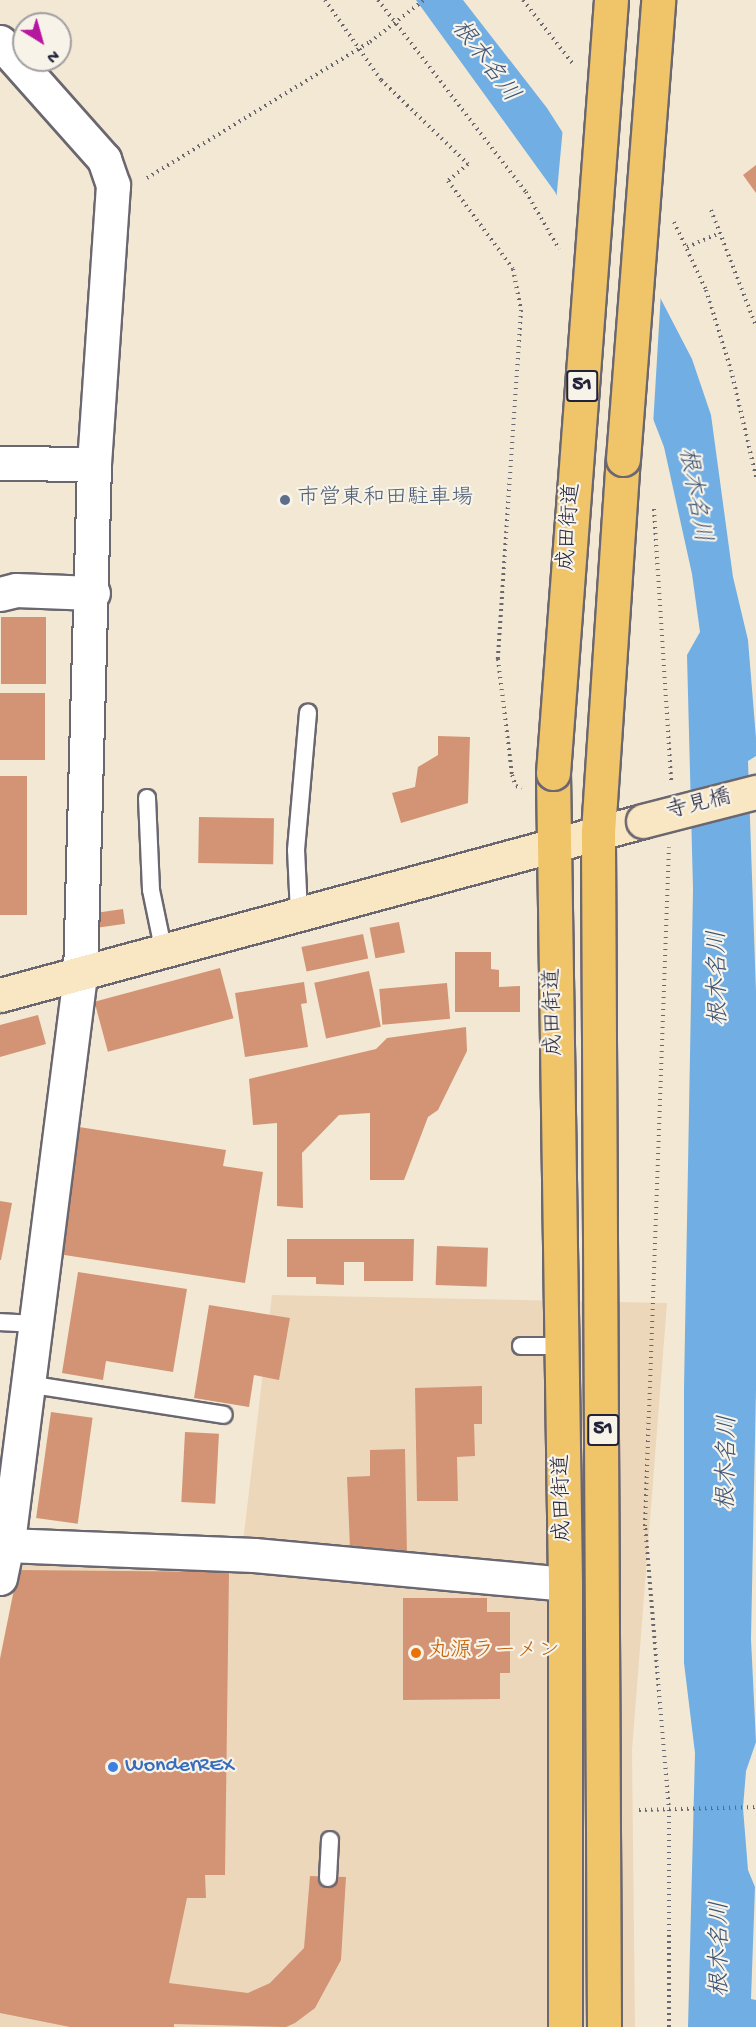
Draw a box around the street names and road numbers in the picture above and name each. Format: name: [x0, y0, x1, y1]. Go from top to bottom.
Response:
road number: 51: [566, 368, 598, 404]
street label: 成田街道: [555, 482, 587, 572]
street label: 寺見橋: [664, 785, 734, 827]
street label: 成田街道: [541, 968, 569, 1056]
road number: 51: [586, 1412, 620, 1448]
street label: 成田街道: [550, 1454, 578, 1542]

